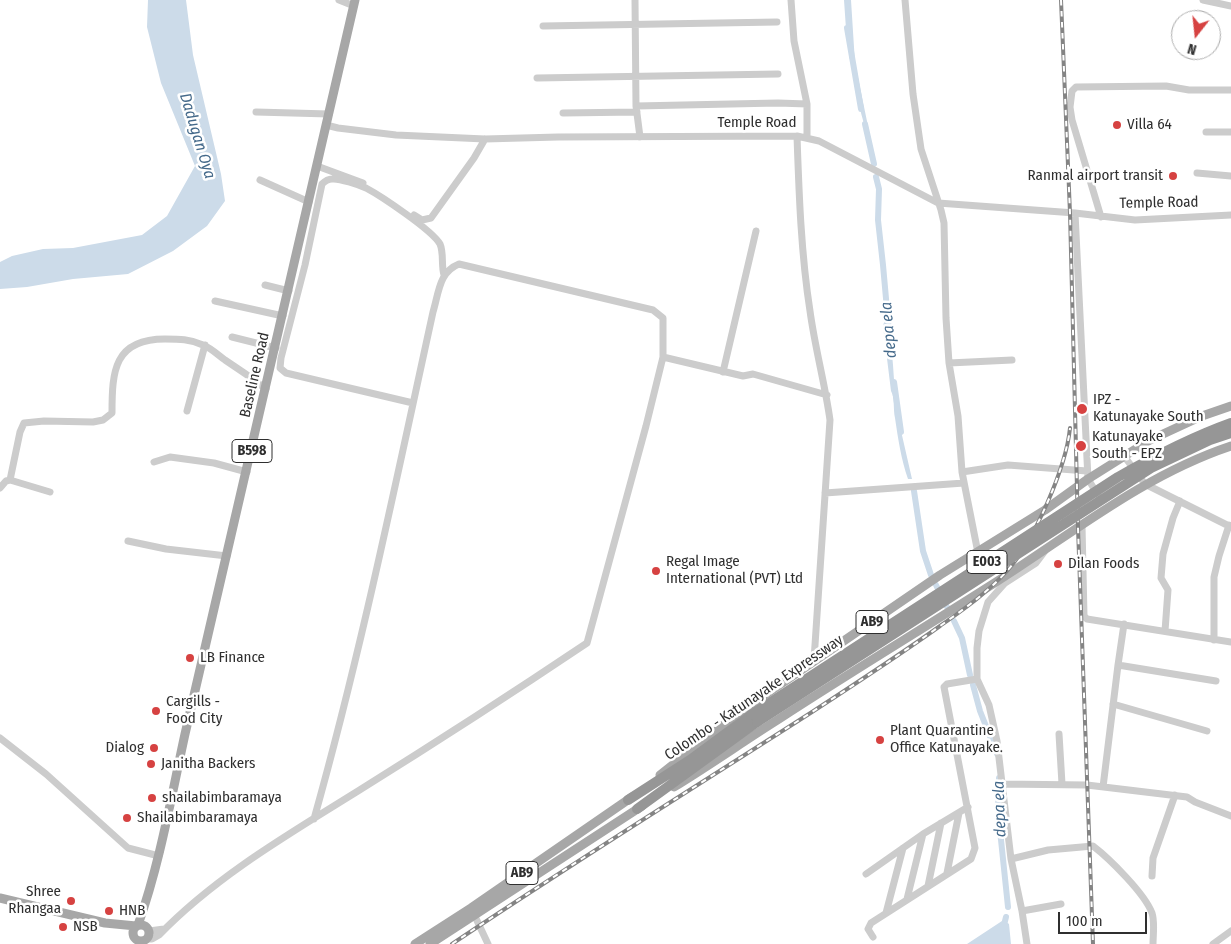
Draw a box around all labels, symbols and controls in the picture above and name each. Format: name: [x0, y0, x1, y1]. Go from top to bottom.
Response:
north arrow: [1171, 10, 1221, 60]
text: N: [1186, 40, 1198, 58]
water label: Dadugan Oya: [175, 91, 219, 181]
street label: Temple Road: [718, 114, 796, 132]
place label: Villa 64: [1127, 116, 1172, 134]
marker: Villa 64: [1111, 119, 1123, 131]
place label: Ranmal airport transit: [1028, 167, 1163, 185]
marker: Ranmal airport transit: [1167, 170, 1179, 182]
street label: Temple Road: [1119, 193, 1199, 213]
water label: depa ela: [877, 301, 901, 359]
street label: Baseline Road: [236, 331, 274, 419]
place label: IPZ - Katunayake South: [1093, 391, 1204, 426]
marker: IPZ - Katunayake South: [1075, 402, 1089, 416]
place label: Katunayake South - EPZ: [1092, 428, 1163, 463]
marker: Katunayake South - EPZ: [1074, 439, 1088, 453]
road number: B598: [232, 440, 272, 462]
road number: E003: [967, 550, 1007, 574]
place label: Regal Image International (PVT) Ltd: [666, 553, 803, 588]
place label: Dilan Foods: [1068, 555, 1139, 573]
marker: Dilan Foods: [1052, 558, 1064, 570]
marker: Regal Image International (PVT) Ltd: [650, 565, 662, 577]
road number: AB9: [856, 610, 888, 634]
street label: Colombo - Katunayake Expressway: [661, 631, 847, 765]
place label: LB Finance: [200, 649, 265, 667]
marker: LB Finance: [184, 652, 196, 664]
place label: Cargills - Food City: [166, 693, 222, 728]
marker: Cargills - Food City: [150, 705, 162, 717]
place label: Plant Quarantine Office Katunayake.: [890, 722, 1003, 757]
marker: Plant Quarantine Office Katunayake.: [874, 734, 886, 746]
place label: Dialog: [105, 739, 144, 757]
marker: Dialog: [148, 742, 160, 754]
place label: Janitha Backers: [161, 755, 255, 773]
marker: Janitha Backers: [145, 758, 157, 770]
water label: depa ela: [989, 780, 1011, 838]
place label: shailabimbaramaya: [162, 789, 282, 807]
marker: shailabimbaramaya: [146, 792, 158, 804]
place label: Shailabimbaramaya: [137, 809, 258, 827]
marker: Shailabimbaramaya: [121, 812, 133, 824]
road number: AB9: [506, 861, 538, 884]
place label: Shree Rhangaa: [8, 883, 61, 918]
marker: Shree Rhangaa: [65, 895, 77, 907]
place label: HNB: [119, 902, 145, 920]
scale bar: [1061, 902, 1150, 934]
marker: HNB: [103, 905, 115, 917]
text: 100 m: [1066, 912, 1103, 930]
place label: NSB: [73, 918, 98, 936]
marker: NSB: [57, 921, 69, 933]

